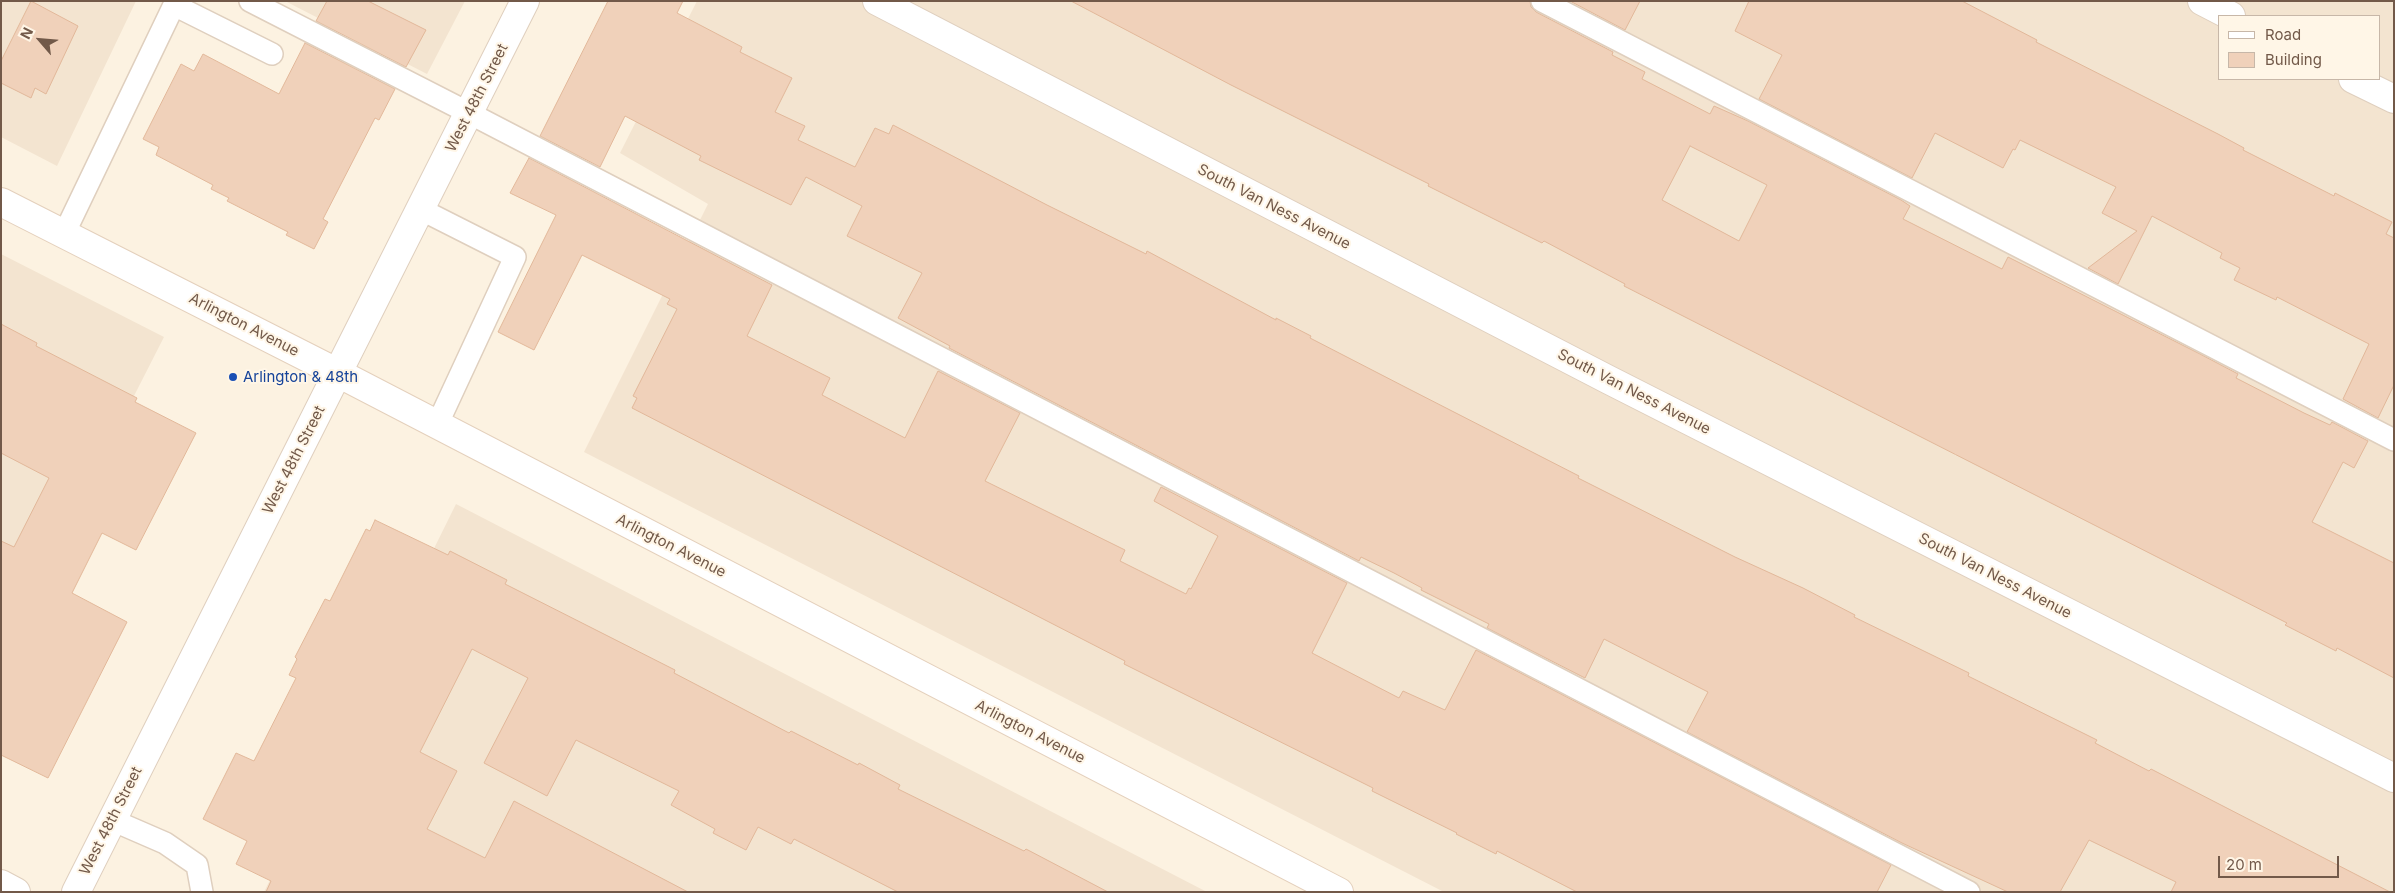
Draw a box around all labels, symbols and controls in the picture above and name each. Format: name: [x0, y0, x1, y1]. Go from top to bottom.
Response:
north arrow: [15, 15, 65, 65]
legend: [2218, 15, 2380, 80]
text: N: [16, 24, 36, 42]
text: Road: [2265, 25, 2301, 44]
street label: West 48th Street: [442, 41, 512, 155]
text: Building: [2265, 50, 2322, 69]
street label: South Van Ness Avenue: [1194, 161, 1354, 253]
street label: Arlington Avenue: [186, 289, 302, 361]
street label: South Van Ness Avenue: [1554, 346, 1714, 438]
place label: Arlington & 48th: [243, 368, 358, 386]
marker: Arlington & 48th: [227, 371, 239, 383]
street label: West 48th Street: [259, 403, 329, 517]
street label: Arlington Avenue: [613, 510, 729, 582]
street label: South Van Ness Avenue: [1915, 530, 2075, 622]
street label: Arlington Avenue: [972, 696, 1088, 768]
street label: West 48th Street: [76, 764, 146, 878]
scale bar: [2220, 846, 2341, 878]
text: 20 m: [2226, 855, 2262, 874]

